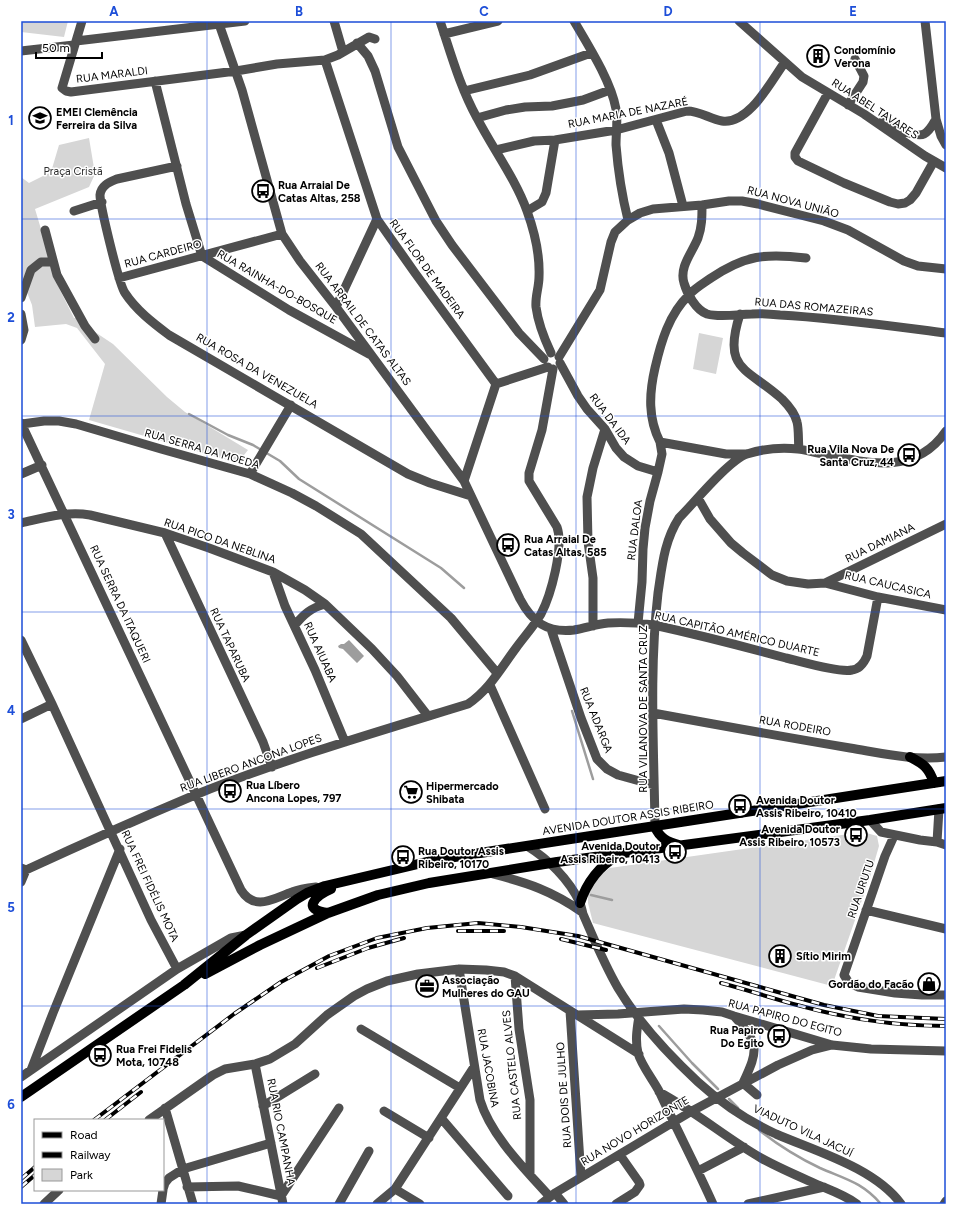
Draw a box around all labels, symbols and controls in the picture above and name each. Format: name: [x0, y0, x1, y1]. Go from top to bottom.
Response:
text: A: [109, 4, 119, 19]
text: B: [295, 4, 303, 19]
text: C: [479, 4, 489, 19]
text: D: [663, 4, 673, 19]
text: E: [849, 4, 857, 19]
scale bar: [36, 34, 102, 60]
text: 50 m: [42, 41, 70, 55]
building icon: Condomínio Verona: [805, 43, 831, 69]
place label: Condomínio Verona: [834, 44, 896, 70]
street label: RUA MARALDI: [75, 64, 149, 86]
street label: RUA ABEL TAVARES: [829, 76, 921, 142]
street label: RUA MARIA DE NAZARÉ: [567, 95, 689, 131]
school or university icon: EMEI Clemência Ferreira da Silva: [27, 105, 53, 131]
place label: EMEI Clemência Ferreira da Silva: [56, 106, 138, 132]
text: 1: [8, 113, 14, 128]
park label: Praça Cristã: [44, 165, 103, 178]
bus stop icon: Rua Arraial De Catas Altas, 258: [250, 178, 276, 204]
place label: Rua Arraial De Catas Altas, 258: [278, 179, 361, 205]
street label: RUA NOVA UNIÃO: [746, 183, 841, 221]
street label: RUA FLOR DE MADEIRA: [387, 217, 468, 322]
street label: RUA CARDEIRO: [123, 237, 204, 271]
street label: RUA RAINHA-DO-BOSQUE: [215, 247, 339, 327]
street label: RUA ARRAIL DE CATAS ALTAS: [312, 260, 414, 388]
street label: RUA DAS ROMAZEIRAS: [754, 295, 874, 319]
text: 2: [7, 310, 15, 325]
street label: RUA ROSA DA VENEZUELA: [194, 331, 321, 412]
street label: RUA DA IDA: [587, 391, 634, 448]
street label: RUA SERRA DA MOEDA: [143, 426, 262, 472]
bus stop icon: Rua Vila Nova De Santa Cruz, 44: [896, 442, 922, 468]
place label: Rua Vila Nova De Santa Cruz, 44: [807, 443, 894, 469]
street label: RUA DALOA: [625, 498, 645, 561]
text: 3: [7, 507, 15, 522]
street label: RUA PICO DA NEBLINA: [162, 516, 278, 566]
street label: RUA DAMIANA: [843, 520, 917, 565]
bus stop icon: Rua Arraial De Catas Altas, 585: [495, 532, 521, 558]
place label: Rua Arraial De Catas Altas, 585: [524, 533, 607, 559]
street label: RUA SERRA DA ITAQUERI: [87, 543, 153, 665]
street label: RUA CAUCASICA: [843, 569, 933, 601]
street label: RUA TAPARUBA: [207, 606, 253, 685]
street label: RUA CAPITÃO AMÉRICO DUARTE: [653, 608, 821, 659]
street label: RUA AIUABA: [301, 620, 339, 685]
street label: RUA VILANOVA DE SANTA CRUZ: [637, 625, 650, 793]
street label: RUA ADARGA: [577, 685, 615, 755]
text: 4: [7, 703, 15, 718]
street label: RUA RODEIRO: [758, 713, 832, 739]
street label: RUA LIBERO ANCONA LOPES: [178, 731, 324, 795]
bus stop icon: Rua Líbero Ancona Lopes, 797: [217, 778, 243, 804]
place label: Rua Líbero Ancona Lopes, 797: [246, 779, 341, 805]
supermarket icon: Hipermercado Shibata: [398, 779, 424, 805]
place label: Hipermercado Shibata: [426, 780, 499, 806]
bus stop icon: Avenida Doutor Assis Ribeiro, 10410: [727, 793, 753, 819]
place label: Avenida Doutor Assis Ribeiro, 10410: [756, 794, 857, 820]
street label: AVENIDA DOUTOR ASSIS RIBEIRO: [541, 798, 715, 838]
bus stop icon: Avenida Doutor Assis Ribeiro, 10573: [843, 822, 869, 848]
place label: Avenida Doutor Assis Ribeiro, 10573: [739, 823, 841, 849]
street label: RUA FREI FIDÉLIS MOTA: [118, 828, 182, 944]
bus stop icon: Avenida Doutor Assis Ribeiro, 10413: [662, 839, 688, 865]
place label: Avenida Doutor Assis Ribeiro, 10413: [560, 840, 661, 866]
bus stop icon: Rua Doutor Assis Ribeiro, 10170: [390, 844, 416, 870]
place label: Rua Doutor Assis Ribeiro, 10170: [418, 845, 504, 871]
street label: RUA URUTU: [845, 858, 877, 920]
text: 5: [7, 900, 15, 915]
building icon: Sítio Mirim: [767, 943, 793, 969]
place label: Sítio Mirim: [796, 950, 851, 963]
shop icon: Gordão do Facão: [916, 971, 942, 997]
office icon: Associação Mulheres do GAU: [414, 973, 440, 999]
place label: Associação Mulheres do GAU: [442, 974, 530, 1000]
place label: Gordão do Facão: [828, 978, 915, 991]
street label: RUA PAPIRO DO EGITO: [727, 997, 844, 1040]
street label: RUA CASTELO ALVES: [500, 1009, 524, 1121]
bus stop icon: Rua Papiro Do Egito: [766, 1023, 792, 1049]
place label: Rua Papiro Do Egito: [710, 1024, 765, 1050]
street label: RUA JACOBINA: [475, 1028, 501, 1109]
street label: RUA DOIS DE JULHO: [554, 1041, 574, 1148]
bus stop icon: Rua Frei Fidelis Mota, 10748: [87, 1042, 113, 1068]
place label: Rua Frei Fidelis Mota, 10748: [116, 1043, 192, 1069]
street label: RUA RIO CAMPANHA: [264, 1077, 298, 1187]
street label: RUA NOVO HORIZONTE: [579, 1094, 691, 1168]
text: 6: [7, 1097, 15, 1112]
street label: VIADUTO VILA JACUÍ: [751, 1102, 856, 1160]
legend: [34, 1119, 164, 1191]
text: Road: [70, 1128, 98, 1142]
text: Railway: [70, 1148, 111, 1162]
text: Park: [70, 1168, 93, 1182]

